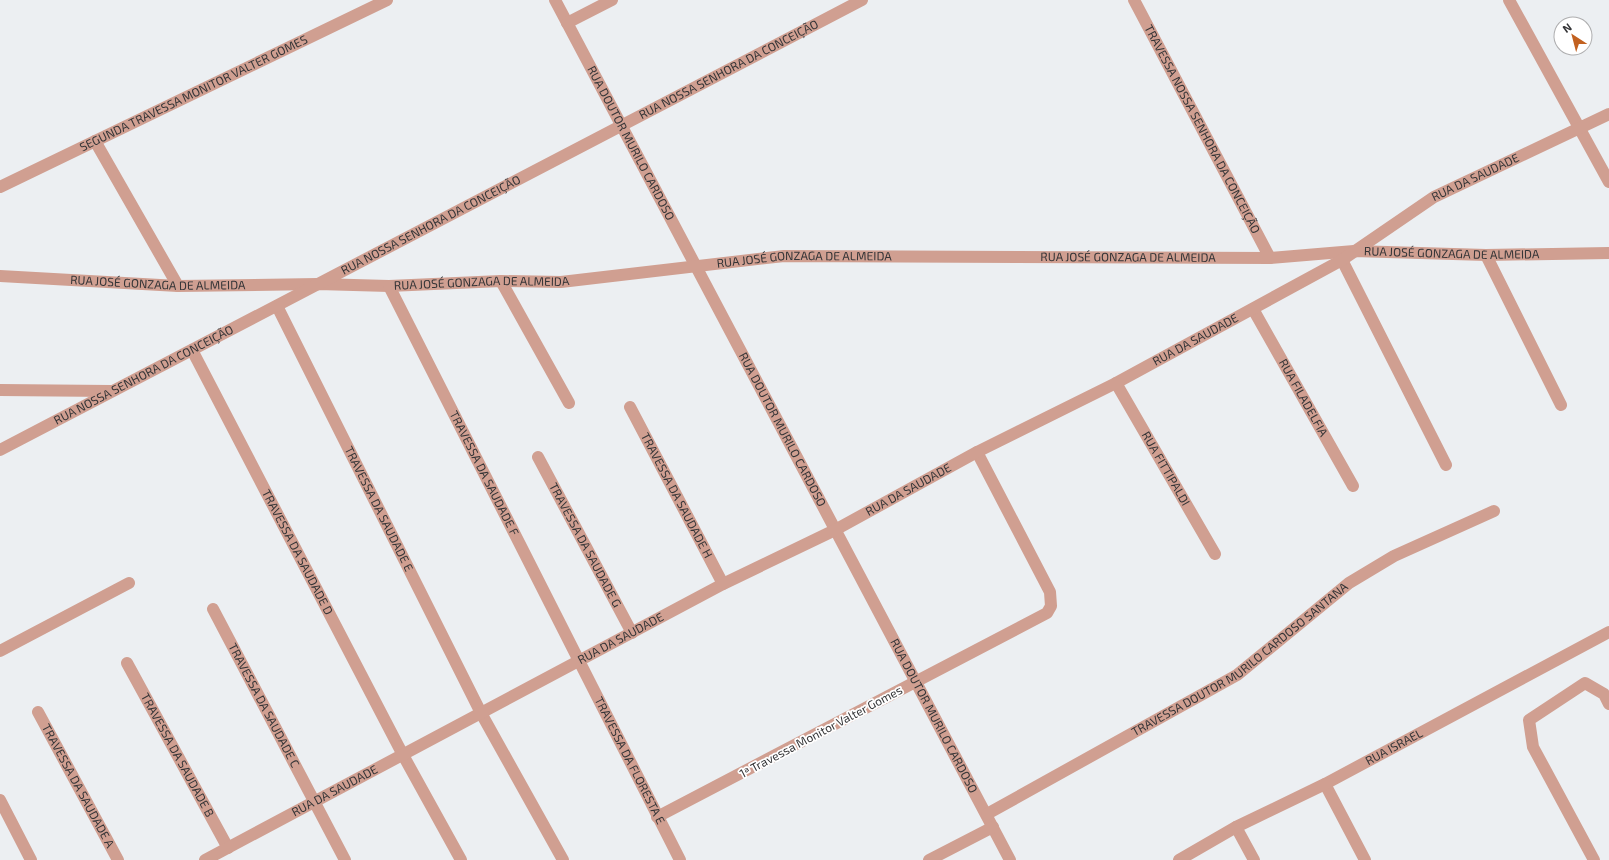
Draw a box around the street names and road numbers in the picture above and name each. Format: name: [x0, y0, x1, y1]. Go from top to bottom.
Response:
street label: RUA NOSSA SENHORA DA CONCEIÇÃO: [636, 16, 820, 121]
street label: TRAVESSA NOSSA SENHORA DA CONCEIÇÃO: [1142, 22, 1264, 235]
street label: SEGUNDA TRAVESSA MONITOR VALTER GOMES: [77, 31, 310, 154]
street label: RUA DOUTOR MURILO CARDOSO: [585, 63, 678, 222]
street label: RUA DA SAUDADE: [1429, 150, 1521, 203]
street label: RUA NOSSA SENHORA DA CONCEIÇÃO: [338, 172, 522, 277]
street label: RUA JOSÉ GONZAGA DE ALMEIDA: [1364, 243, 1540, 261]
street label: RUA JOSÉ GONZAGA DE ALMEIDA: [716, 248, 892, 270]
street label: RUA JOSÉ GONZAGA DE ALMEIDA: [1040, 249, 1216, 264]
street label: RUA JOSÉ GONZAGA DE ALMEIDA: [70, 272, 246, 292]
street label: RUA JOSÉ GONZAGA DE ALMEIDA: [394, 273, 570, 292]
street label: RUA DA SAUDADE: [1150, 310, 1240, 368]
street label: RUA NOSSA SENHORA DA CONCEIÇÃO: [51, 322, 235, 427]
street label: RUA DOUTOR MURILO CARDOSO: [737, 350, 830, 509]
street label: RUA FILADELFIA: [1277, 356, 1332, 439]
street label: TRAVESSA DA SAUDADE F: [447, 408, 523, 538]
street label: RUA FITTIPALDI: [1140, 429, 1193, 508]
street label: TRAVESSA DA SAUDADE H: [639, 430, 716, 560]
street label: TRAVESSA DA SAUDADE E: [342, 444, 417, 574]
street label: RUA DA SAUDADE: [863, 460, 953, 518]
street label: TRAVESSA DA SAUDADE G: [547, 480, 625, 609]
street label: TRAVESSA DA SAUDADE D: [260, 487, 337, 617]
street label: TRAVESSA DOUTOR MURILO CARDOSO SANTANA: [1129, 579, 1351, 738]
street label: RUA DA SAUDADE: [575, 609, 666, 666]
street label: RUA DOUTOR MURILO CARDOSO: [888, 636, 981, 795]
street label: TRAVESSA DA SAUDADE C: [226, 640, 303, 770]
street label: 1ª Travessa Monitor Valter Gomes: [737, 682, 904, 780]
street label: TRAVESSA DA SAUDADE B: [139, 690, 218, 819]
street label: TRAVESSA DA FLORESTA E: [592, 694, 669, 826]
street label: TRAVESSA DA SAUDADE A: [40, 721, 118, 850]
street label: RUA ISRAEL: [1363, 725, 1425, 767]
street label: RUA DA SAUDADE: [289, 761, 380, 819]

